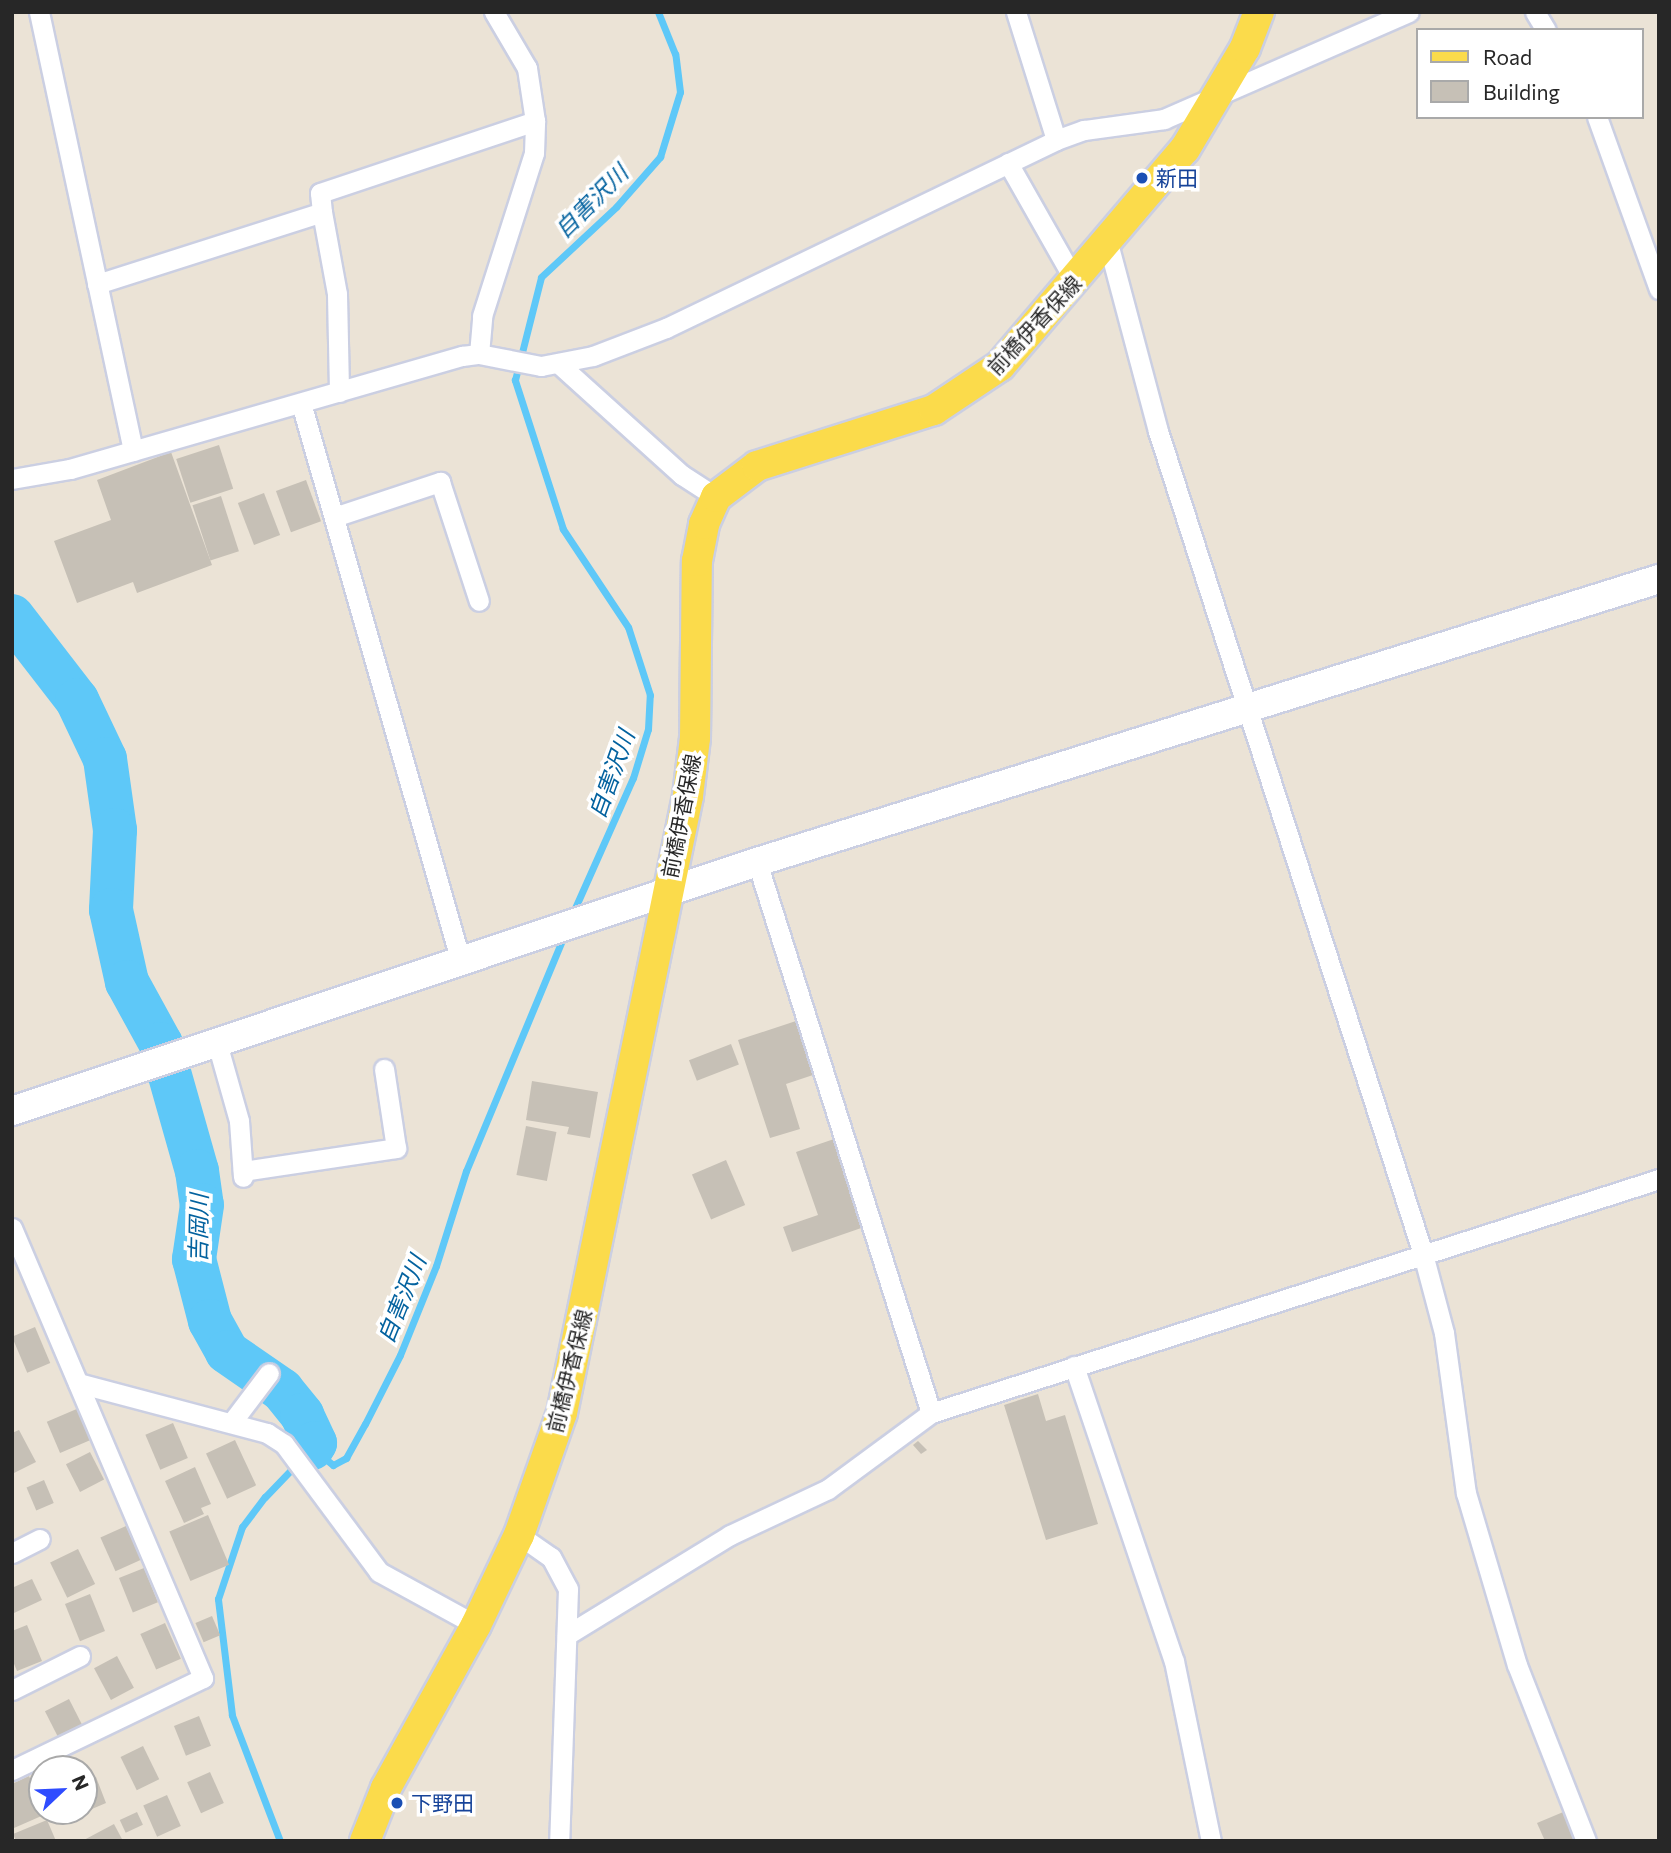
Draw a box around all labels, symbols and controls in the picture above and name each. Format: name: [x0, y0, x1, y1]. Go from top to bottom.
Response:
legend: [1416, 28, 1643, 119]
text: Road: [1483, 44, 1532, 69]
text: Building: [1483, 79, 1560, 104]
water label: 自害沢川: [549, 159, 633, 243]
place label: 新田: [1156, 165, 1198, 191]
marker: 新田: [1134, 170, 1150, 186]
street label: 前橋伊香保線: [982, 270, 1086, 380]
water label: 自害沢川: [582, 726, 640, 822]
street label: 前橋伊香保線: [657, 752, 705, 880]
water label: 吉岡川: [184, 1193, 212, 1263]
water label: 自害沢川: [371, 1251, 431, 1347]
street label: 前橋伊香保線: [542, 1307, 596, 1435]
north arrow: [28, 1755, 98, 1825]
text: N: [68, 1771, 94, 1793]
place label: 下野田: [411, 1790, 474, 1816]
marker: 下野田: [389, 1795, 405, 1811]

